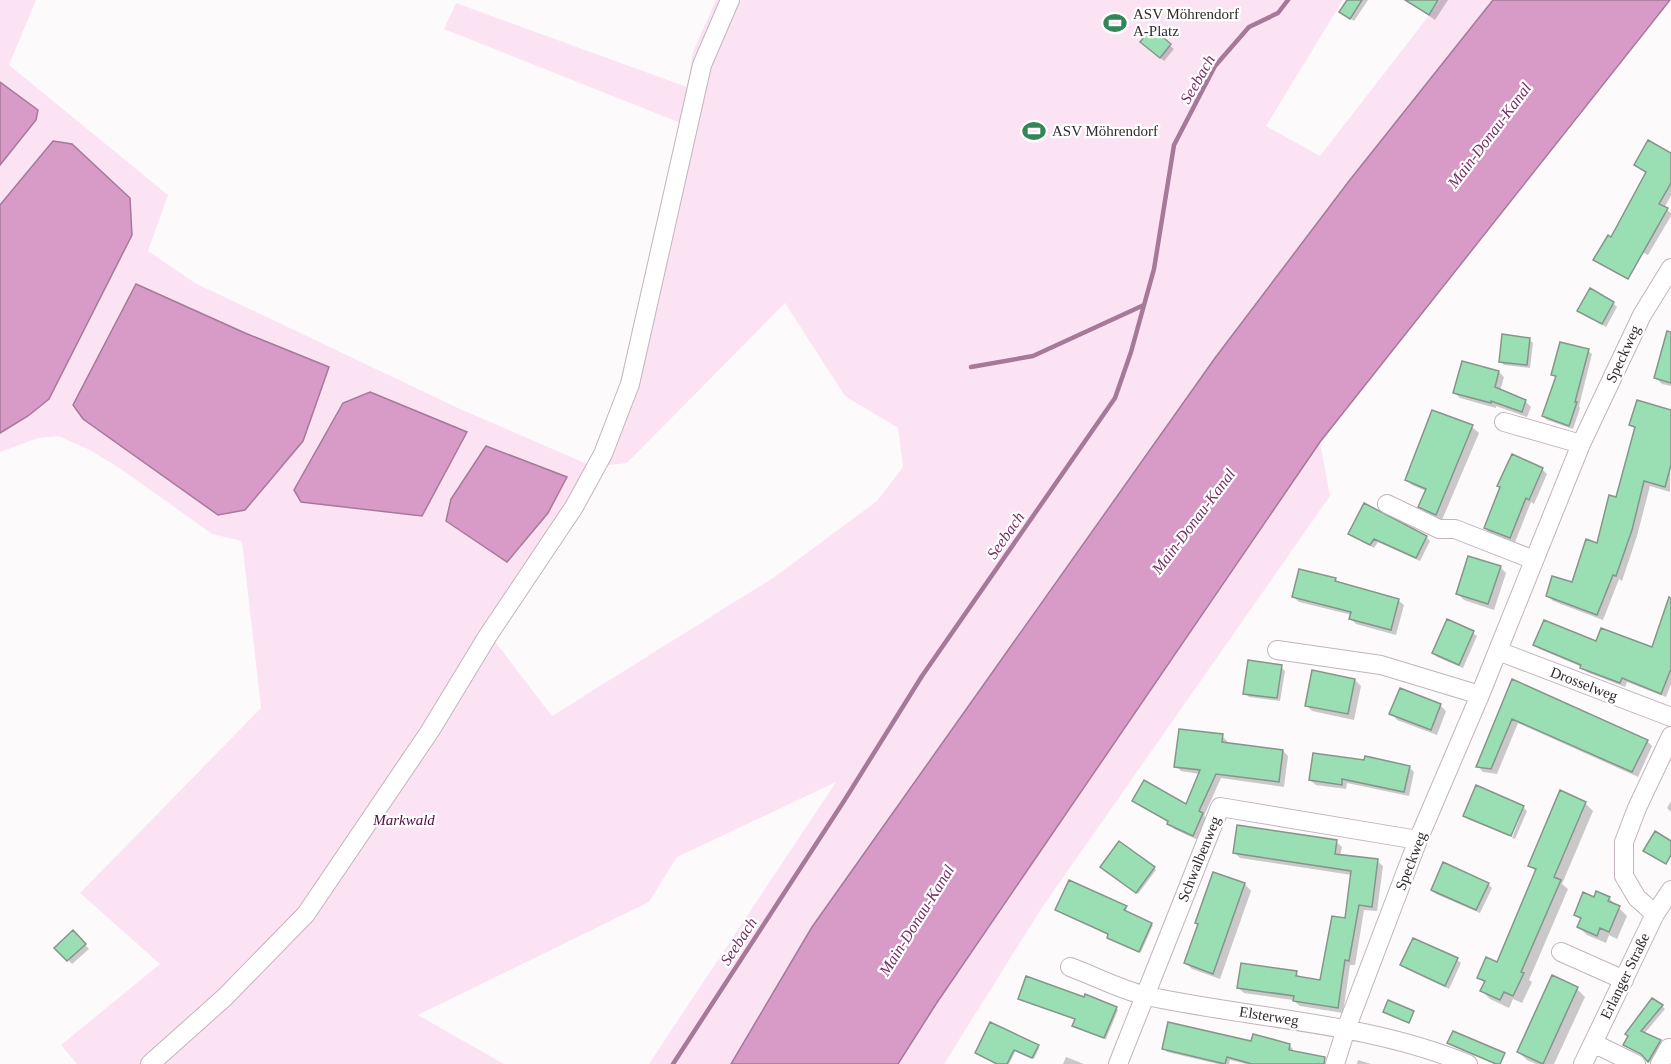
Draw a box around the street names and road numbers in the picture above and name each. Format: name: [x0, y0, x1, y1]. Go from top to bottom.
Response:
street label: Speckweg: [1603, 322, 1643, 385]
street label: Drosselweg: [1548, 664, 1620, 704]
street label: Schwalbenweg: [1175, 813, 1224, 904]
street label: Speckweg: [1392, 829, 1430, 893]
street label: Erlanger Straße: [1597, 930, 1653, 1022]
street label: Elsterweg: [1238, 1003, 1300, 1029]

